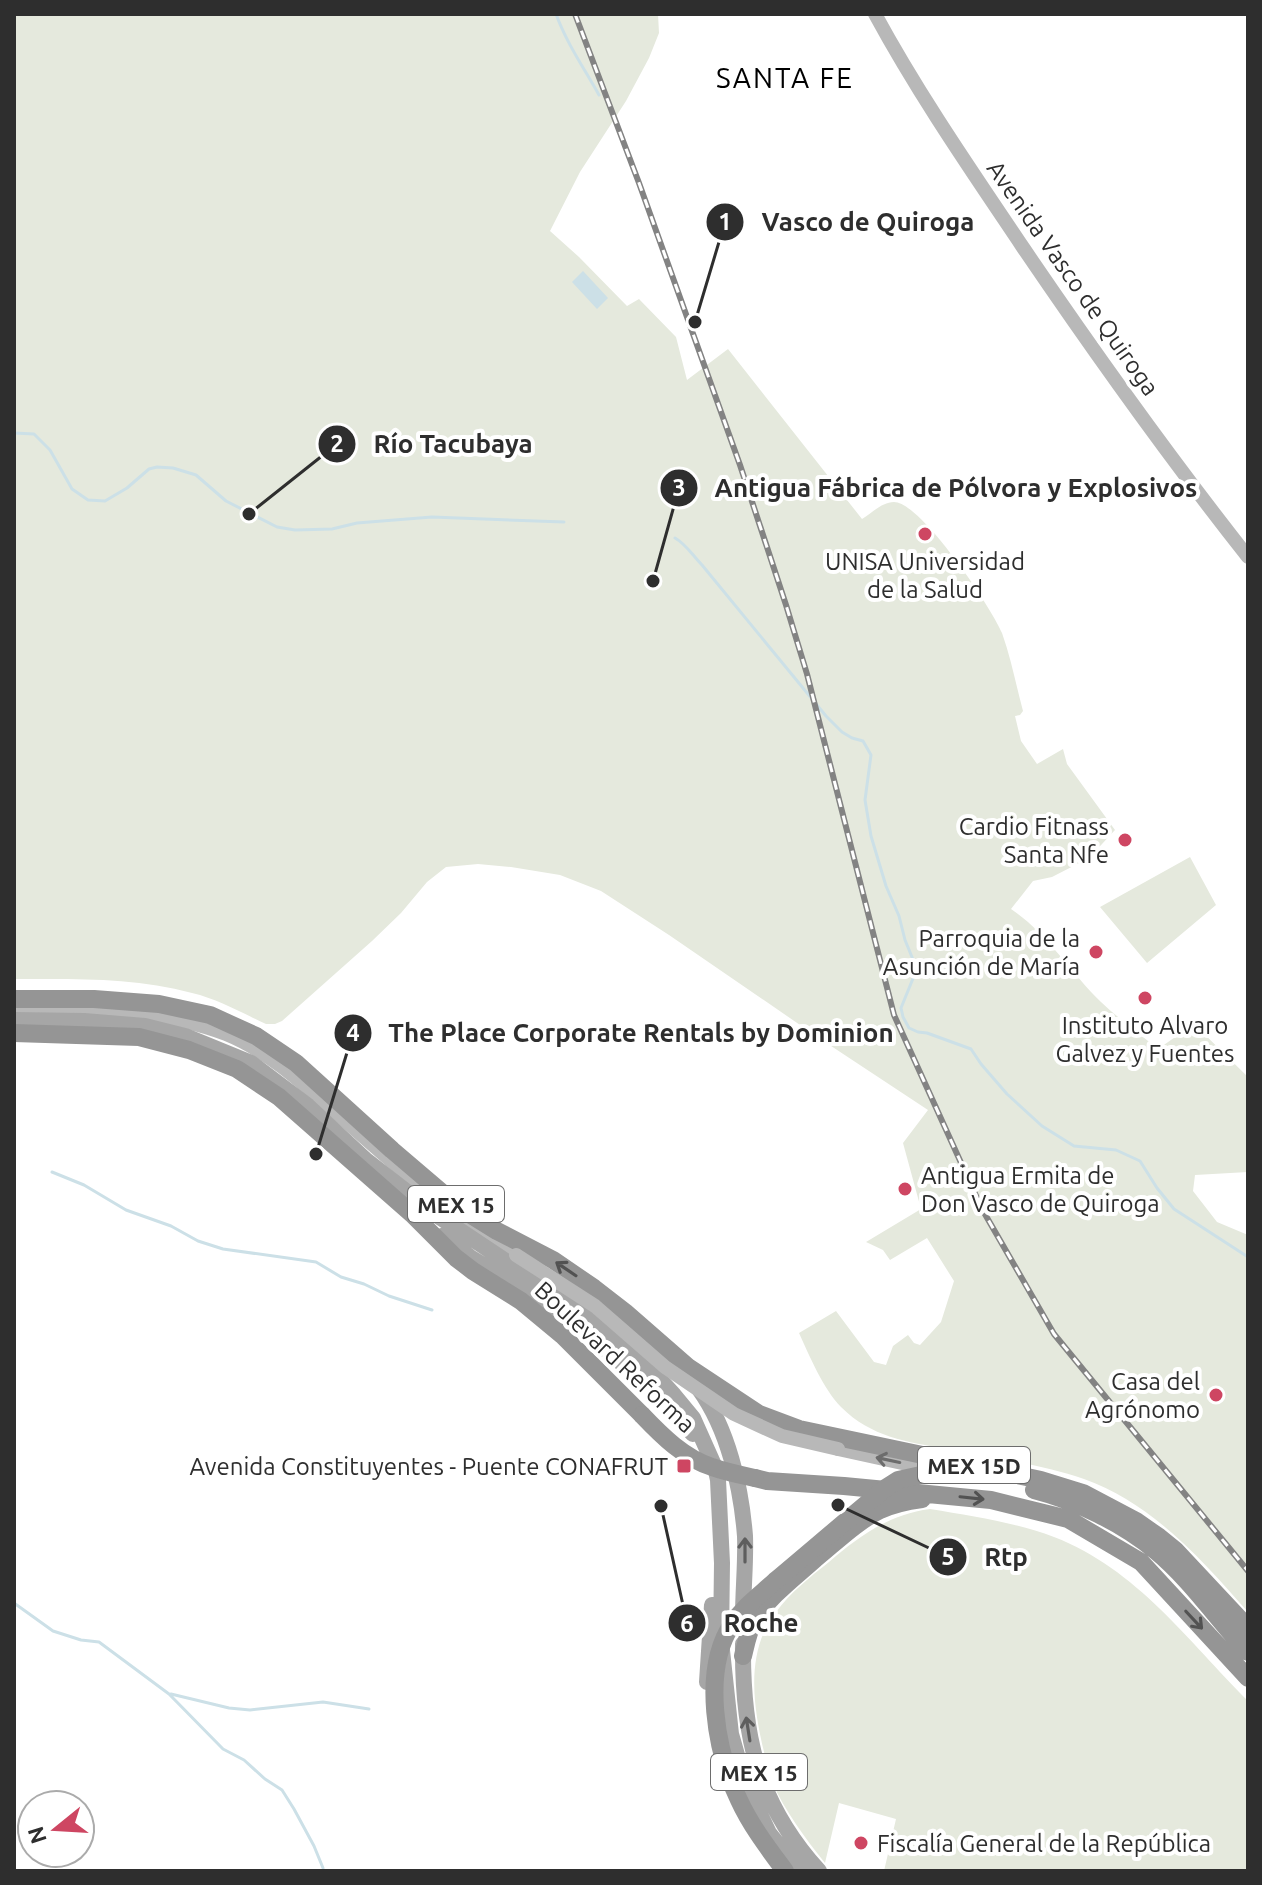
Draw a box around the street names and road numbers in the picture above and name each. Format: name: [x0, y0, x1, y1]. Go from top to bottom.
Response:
street label: Avenida Vasco de Quiroga: [982, 156, 1164, 400]
road number: MEX 15: [408, 1186, 504, 1222]
street label: Boulevard Reforma: [530, 1276, 700, 1438]
road number: MEX 15D: [918, 1447, 1030, 1483]
road number: MEX 15: [711, 1754, 807, 1790]

